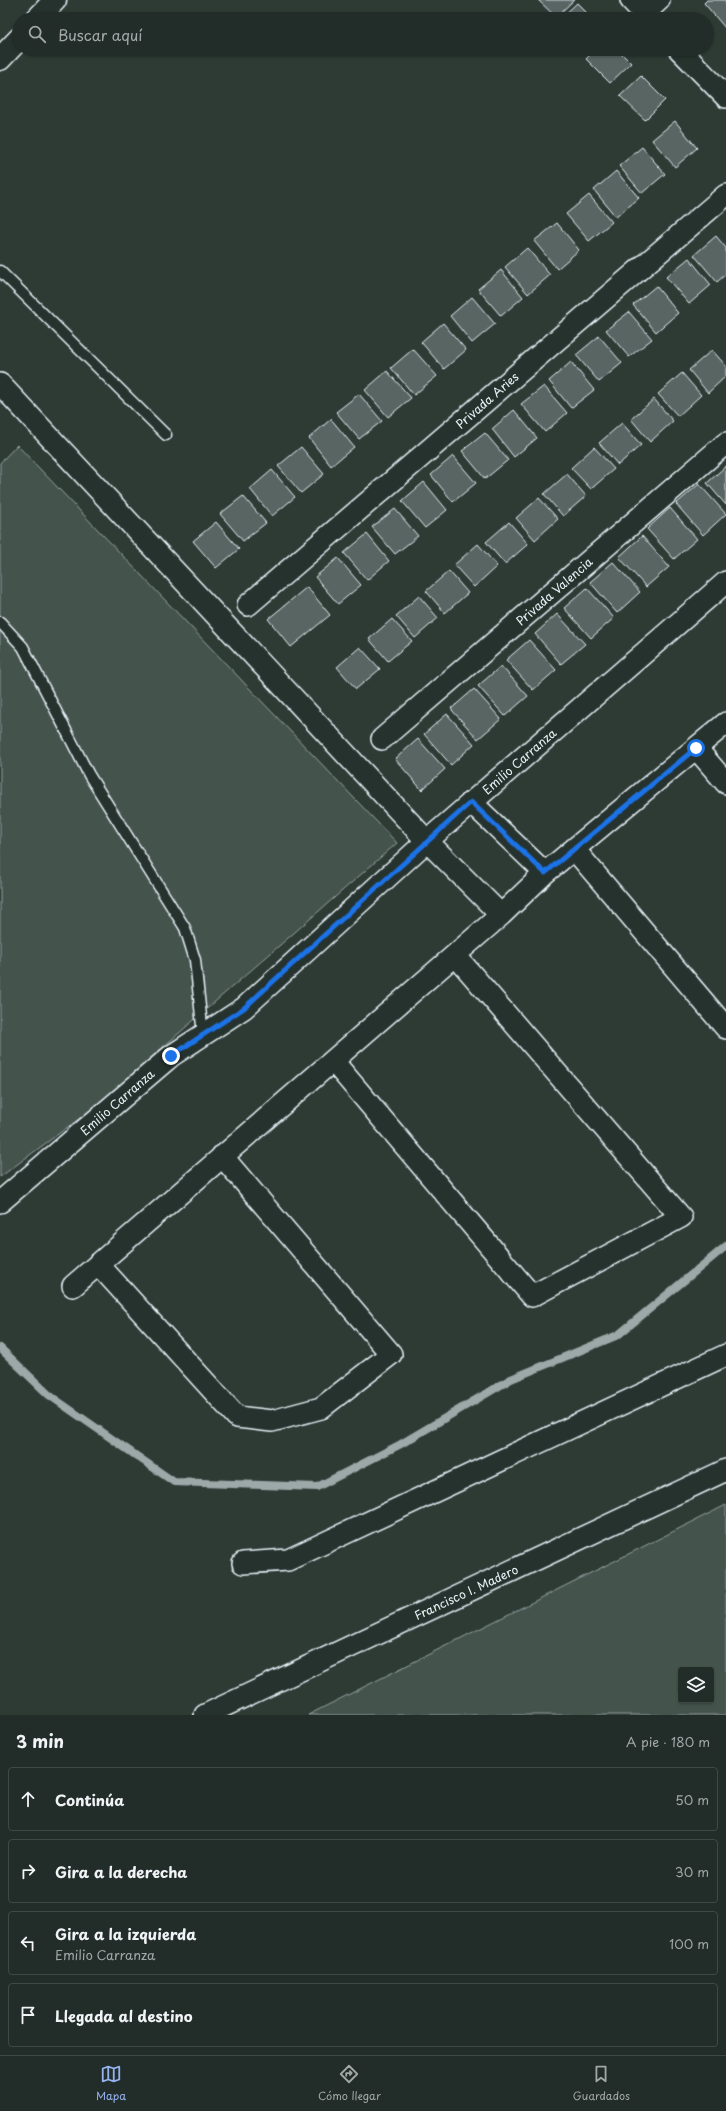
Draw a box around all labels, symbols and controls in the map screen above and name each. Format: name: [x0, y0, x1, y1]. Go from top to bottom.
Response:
search box: [12, 12, 714, 56]
icon: search: [26, 23, 48, 45]
text: Buscar aquí: [58, 23, 142, 46]
street label: Privada Aries: [452, 367, 523, 432]
street label: Privada Valencia: [512, 552, 597, 629]
street label: Emilio Carranza: [478, 724, 560, 798]
route start: [687, 739, 705, 757]
route end: [162, 1047, 180, 1065]
street label: Emilio Carranza: [76, 1065, 158, 1139]
street label: Francisco I. Madero: [411, 1560, 521, 1624]
map controls: [678, 1667, 714, 1703]
button: layers: [678, 1667, 714, 1703]
text: 3 min: [16, 1728, 64, 1754]
text: A pie · 180 m: [626, 1732, 710, 1751]
icon: ahead: [17, 1788, 39, 1810]
text: Continúa: [55, 1788, 124, 1811]
text: 50 m: [675, 1790, 709, 1809]
icon: right: [17, 1860, 39, 1882]
text: Gira a la derecha: [55, 1860, 187, 1883]
text: 30 m: [675, 1862, 709, 1881]
text: Gira a la izquierda: [55, 1922, 196, 1945]
icon: left: [17, 1932, 39, 1954]
text: 100 m: [669, 1934, 709, 1953]
text: Emilio Carranza: [55, 1945, 156, 1964]
icon: arrive: [17, 2004, 39, 2026]
text: Llegada al destino: [55, 2004, 193, 2027]
tab: Mapa: [96, 2063, 126, 2104]
tab: Cómo llegar: [318, 2063, 381, 2104]
tab: Guardados: [573, 2063, 630, 2104]

